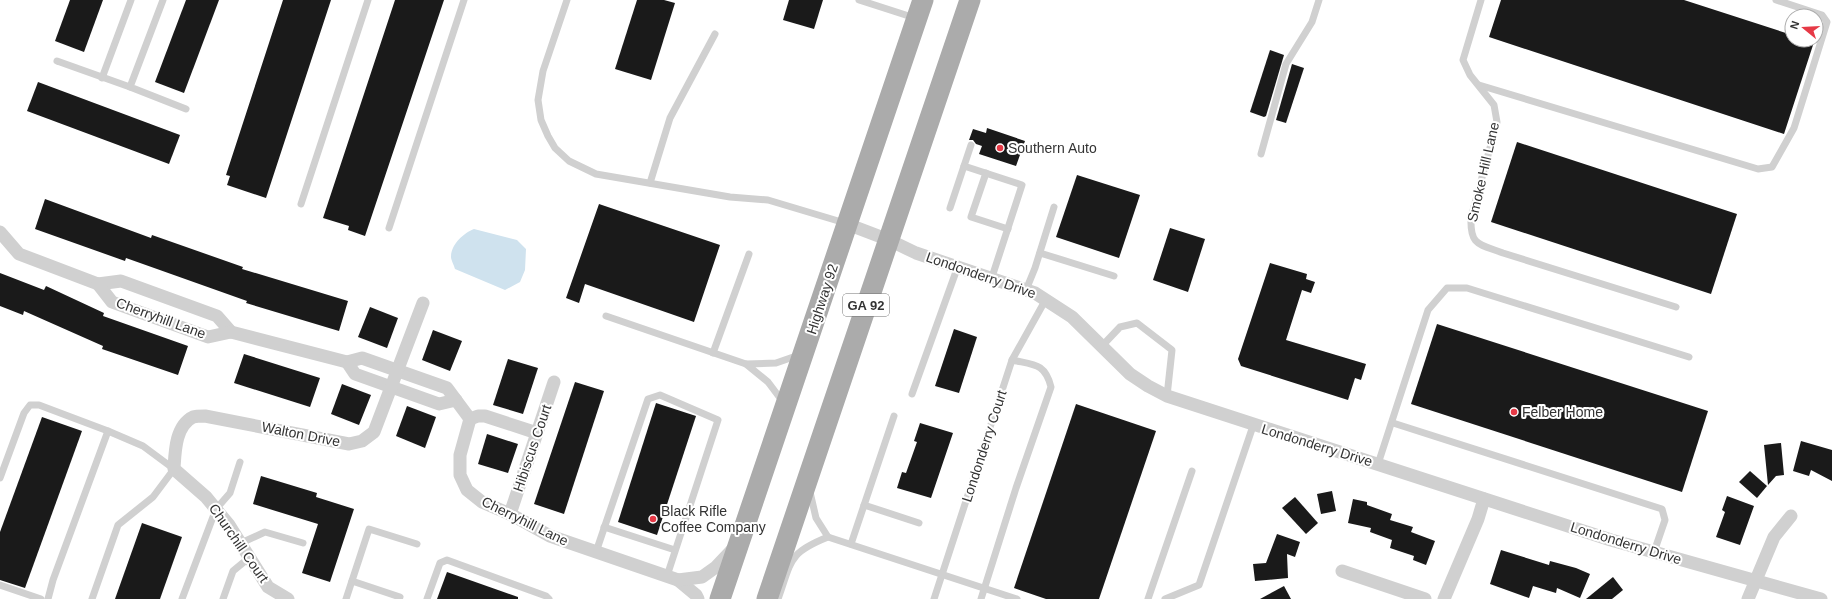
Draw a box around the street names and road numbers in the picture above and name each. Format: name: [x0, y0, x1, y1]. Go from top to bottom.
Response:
street label: Smoke Hill Lane: [1464, 120, 1502, 223]
street label: Londonderry Drive: [924, 249, 1038, 301]
street label: Highway 92: [803, 262, 841, 336]
street label: Cherryhill Lane: [114, 294, 208, 342]
road number: GA 92: [843, 294, 889, 316]
street label: Londonderry Court: [958, 388, 1010, 504]
street label: Hibiscus Court: [510, 402, 554, 494]
street label: Walton Drive: [260, 419, 342, 449]
street label: Londonderry Drive: [1260, 421, 1375, 470]
street label: Cherryhill Lane: [479, 493, 571, 549]
street label: Churchill Court: [206, 500, 272, 586]
street label: Londonderry Drive: [1569, 519, 1684, 568]

